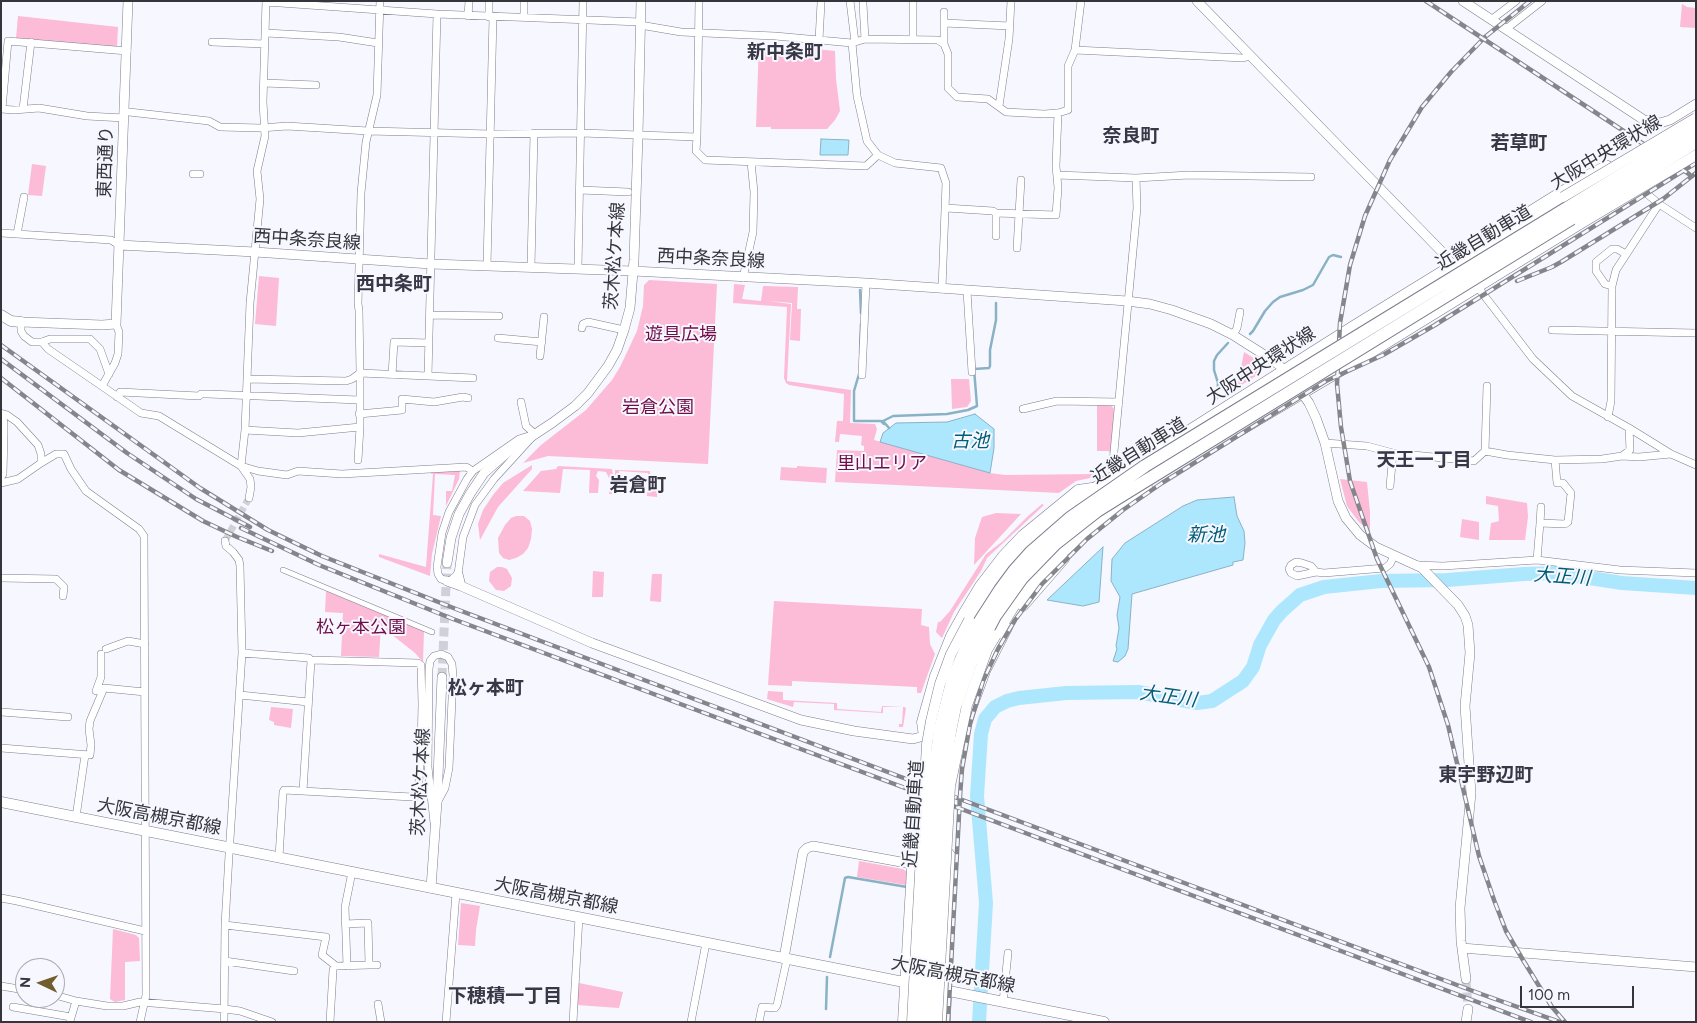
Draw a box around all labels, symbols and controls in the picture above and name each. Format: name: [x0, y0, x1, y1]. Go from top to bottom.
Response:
district label: 新中条町: [747, 41, 823, 63]
street label: 大阪中央環状線: [1546, 111, 1666, 195]
district label: 奈良町: [1103, 125, 1159, 147]
street label: 東西通り: [94, 126, 118, 198]
district label: 若草町: [1491, 132, 1547, 154]
street label: 茨木松ケ本線: [600, 201, 630, 311]
street label: 近畿自動車道: [1432, 201, 1536, 275]
street label: 西中条奈良線: [252, 225, 362, 255]
street label: 西中条奈良線: [657, 245, 765, 273]
district label: 西中条町: [356, 273, 432, 295]
street label: 大阪中央環状線: [1202, 323, 1320, 409]
park label: 遊具広場: [645, 324, 717, 346]
park label: 岩倉公園: [622, 397, 694, 419]
street label: 近畿自動車道: [1087, 413, 1191, 489]
water label: 古池: [951, 430, 989, 452]
district label: 天王一丁目: [1377, 449, 1471, 471]
park label: 里山エリア: [837, 453, 927, 475]
district label: 岩倉町: [610, 474, 666, 496]
water label: 新池: [1187, 524, 1225, 546]
water label: 大正川: [1533, 564, 1591, 590]
park label: 松ヶ本公園: [316, 617, 406, 639]
district label: 松ヶ本町: [448, 677, 524, 699]
water label: 大正川: [1138, 682, 1198, 712]
street label: 茨木松ケ本線: [407, 728, 435, 836]
street label: 近畿自動車道: [899, 759, 929, 869]
district label: 東宇野辺町: [1439, 764, 1533, 786]
street label: 大阪高槻京都線: [95, 794, 223, 840]
street label: 大阪高槻京都線: [492, 873, 620, 919]
street label: 大阪高槻京都線: [889, 952, 1017, 998]
north arrow: [15, 958, 65, 1008]
text: N: [17, 976, 34, 988]
scale bar: [1522, 976, 1636, 1008]
district label: 下穂積一丁目: [448, 985, 562, 1007]
text: 100 m: [1528, 986, 1570, 1004]

